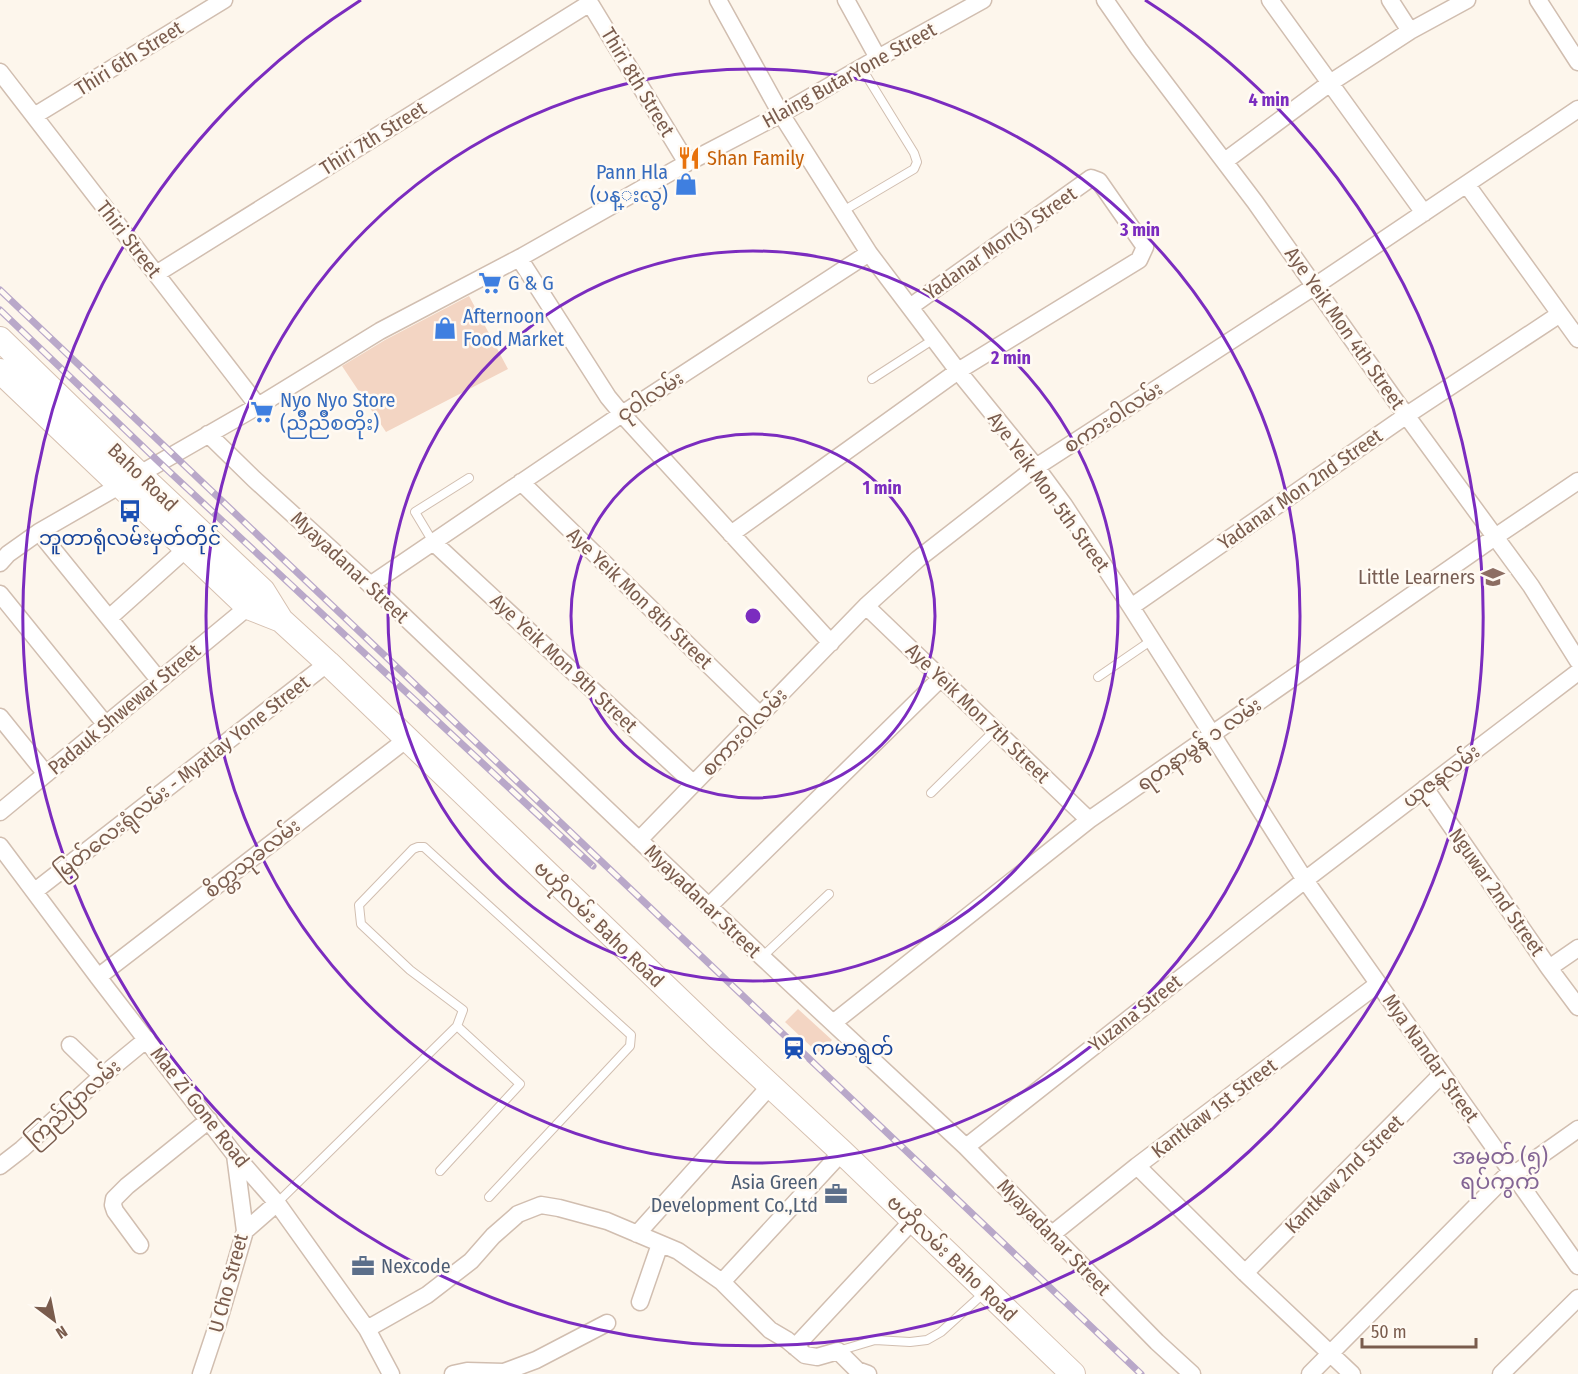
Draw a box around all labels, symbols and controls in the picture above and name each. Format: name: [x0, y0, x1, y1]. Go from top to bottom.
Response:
street label: Thiri 6th Street: [71, 15, 188, 101]
street label: Hlaing ButarYone Street: [758, 17, 940, 133]
street label: Thiri 8th Street: [596, 23, 680, 141]
text: 4 min: [1249, 89, 1289, 111]
street label: Thiri 7th Street: [315, 96, 431, 180]
restaurant icon: Shan Family: [676, 145, 702, 171]
place label: Shan Family: [707, 146, 804, 170]
place label: Pann Hla (ပန္းလွ): [590, 160, 668, 211]
shop icon: Pann Hla (ပန္းလွ): [673, 171, 699, 197]
street label: Yadanar Mon(3) Street: [919, 181, 1081, 305]
street label: Thiri Street: [92, 196, 167, 282]
text: 3 min: [1119, 219, 1160, 241]
street label: Aye Yeik Mon 4th Street: [1280, 242, 1410, 414]
supermarket icon: G & G: [477, 270, 503, 296]
place label: G & G: [508, 271, 554, 295]
place label: Afternoon Food Market: [463, 304, 565, 351]
shop icon: Afternoon Food Market: [432, 315, 458, 341]
text: 2 min: [990, 347, 1031, 369]
street label: ငုဝါလမ်း: [611, 364, 691, 431]
street label: စကား၀ါလမ်း: [1058, 374, 1167, 458]
place label: Nyo Nyo Store (ညိဳညိဳစတိုး): [280, 388, 395, 440]
supermarket icon: Nyo Nyo Store (ညိဳညိဳစတိုး): [249, 399, 275, 425]
street label: Aye Yeik Mon 5th Street: [983, 407, 1115, 577]
street label: Yadanar Mon 2nd Street: [1213, 423, 1387, 555]
street label: Baho Road: [103, 438, 183, 516]
text: 1 min: [862, 477, 902, 499]
bus stop icon: ဘူတာရုံလမ်းမှတ်တိုင်: [117, 498, 143, 524]
street label: Myayadanar Street: [286, 506, 414, 628]
street label: Aye Yeik Mon 8th Street: [562, 522, 718, 674]
place label: ဘူတာရုံလမ်းမှတ်တိုင်: [39, 524, 221, 555]
school or university icon: Little Learners: [1480, 564, 1506, 590]
place label: Little Learners: [1358, 565, 1475, 589]
street label: Aye Yeik Mon 9th Street: [485, 589, 643, 738]
centre of rings: [743, 606, 763, 626]
street label: Padauk Shwewar Street: [43, 638, 205, 780]
street label: Aye Yeik Mon 7th Street: [901, 638, 1055, 788]
street label: မြတ်လေးရုံလမ်း - Myatlay Yone Street: [49, 668, 318, 888]
street label: စကား၀ါလမ်း: [695, 682, 792, 781]
street label: ရတနာမွန် ၁ လမ်း: [1131, 691, 1268, 799]
street label: ယုဇနလမ်း: [1396, 738, 1487, 817]
street label: စိတ္တသုခလမ်း: [198, 812, 308, 907]
street label: Nguwar 2nd Street: [1444, 824, 1550, 961]
street label: Myayadanar Street: [640, 839, 767, 963]
street label: ဗဟိုလမ်း Baho Road: [525, 854, 670, 996]
street label: Yuzana Street: [1084, 969, 1187, 1057]
street label: Mya Nandar Street: [1378, 989, 1484, 1127]
place label: ကမာရွတ်: [812, 1034, 893, 1064]
station icon: ကမာရွတ်: [781, 1035, 807, 1061]
street label: Mae Zi Gone Road: [145, 1042, 255, 1172]
street label: ကြည်ပြာလမ်း: [19, 1053, 128, 1155]
street label: Kantkaw 1st Street: [1147, 1053, 1282, 1163]
street label: Kantkaw 2nd Street: [1280, 1109, 1409, 1238]
district label: အမှတ် (၅) ရပ်ကွက်: [1452, 1141, 1548, 1199]
place label: Asia Green Development Co.,Ltd: [651, 1170, 818, 1217]
street label: Myayadanar Street: [992, 1174, 1116, 1301]
office icon: Asia Green Development Co.,Ltd: [823, 1181, 849, 1207]
street label: ဗဟိုလမ်း Baho Road: [878, 1188, 1023, 1330]
street label: U Cho Street: [203, 1231, 253, 1335]
office icon: Nexcode: [350, 1253, 376, 1279]
place label: Nexcode: [381, 1254, 451, 1278]
north arrow: [24, 1290, 84, 1350]
scale bar: [1362, 1311, 1476, 1349]
text: 50 m: [1371, 1321, 1407, 1343]
text: N: [53, 1322, 71, 1343]

